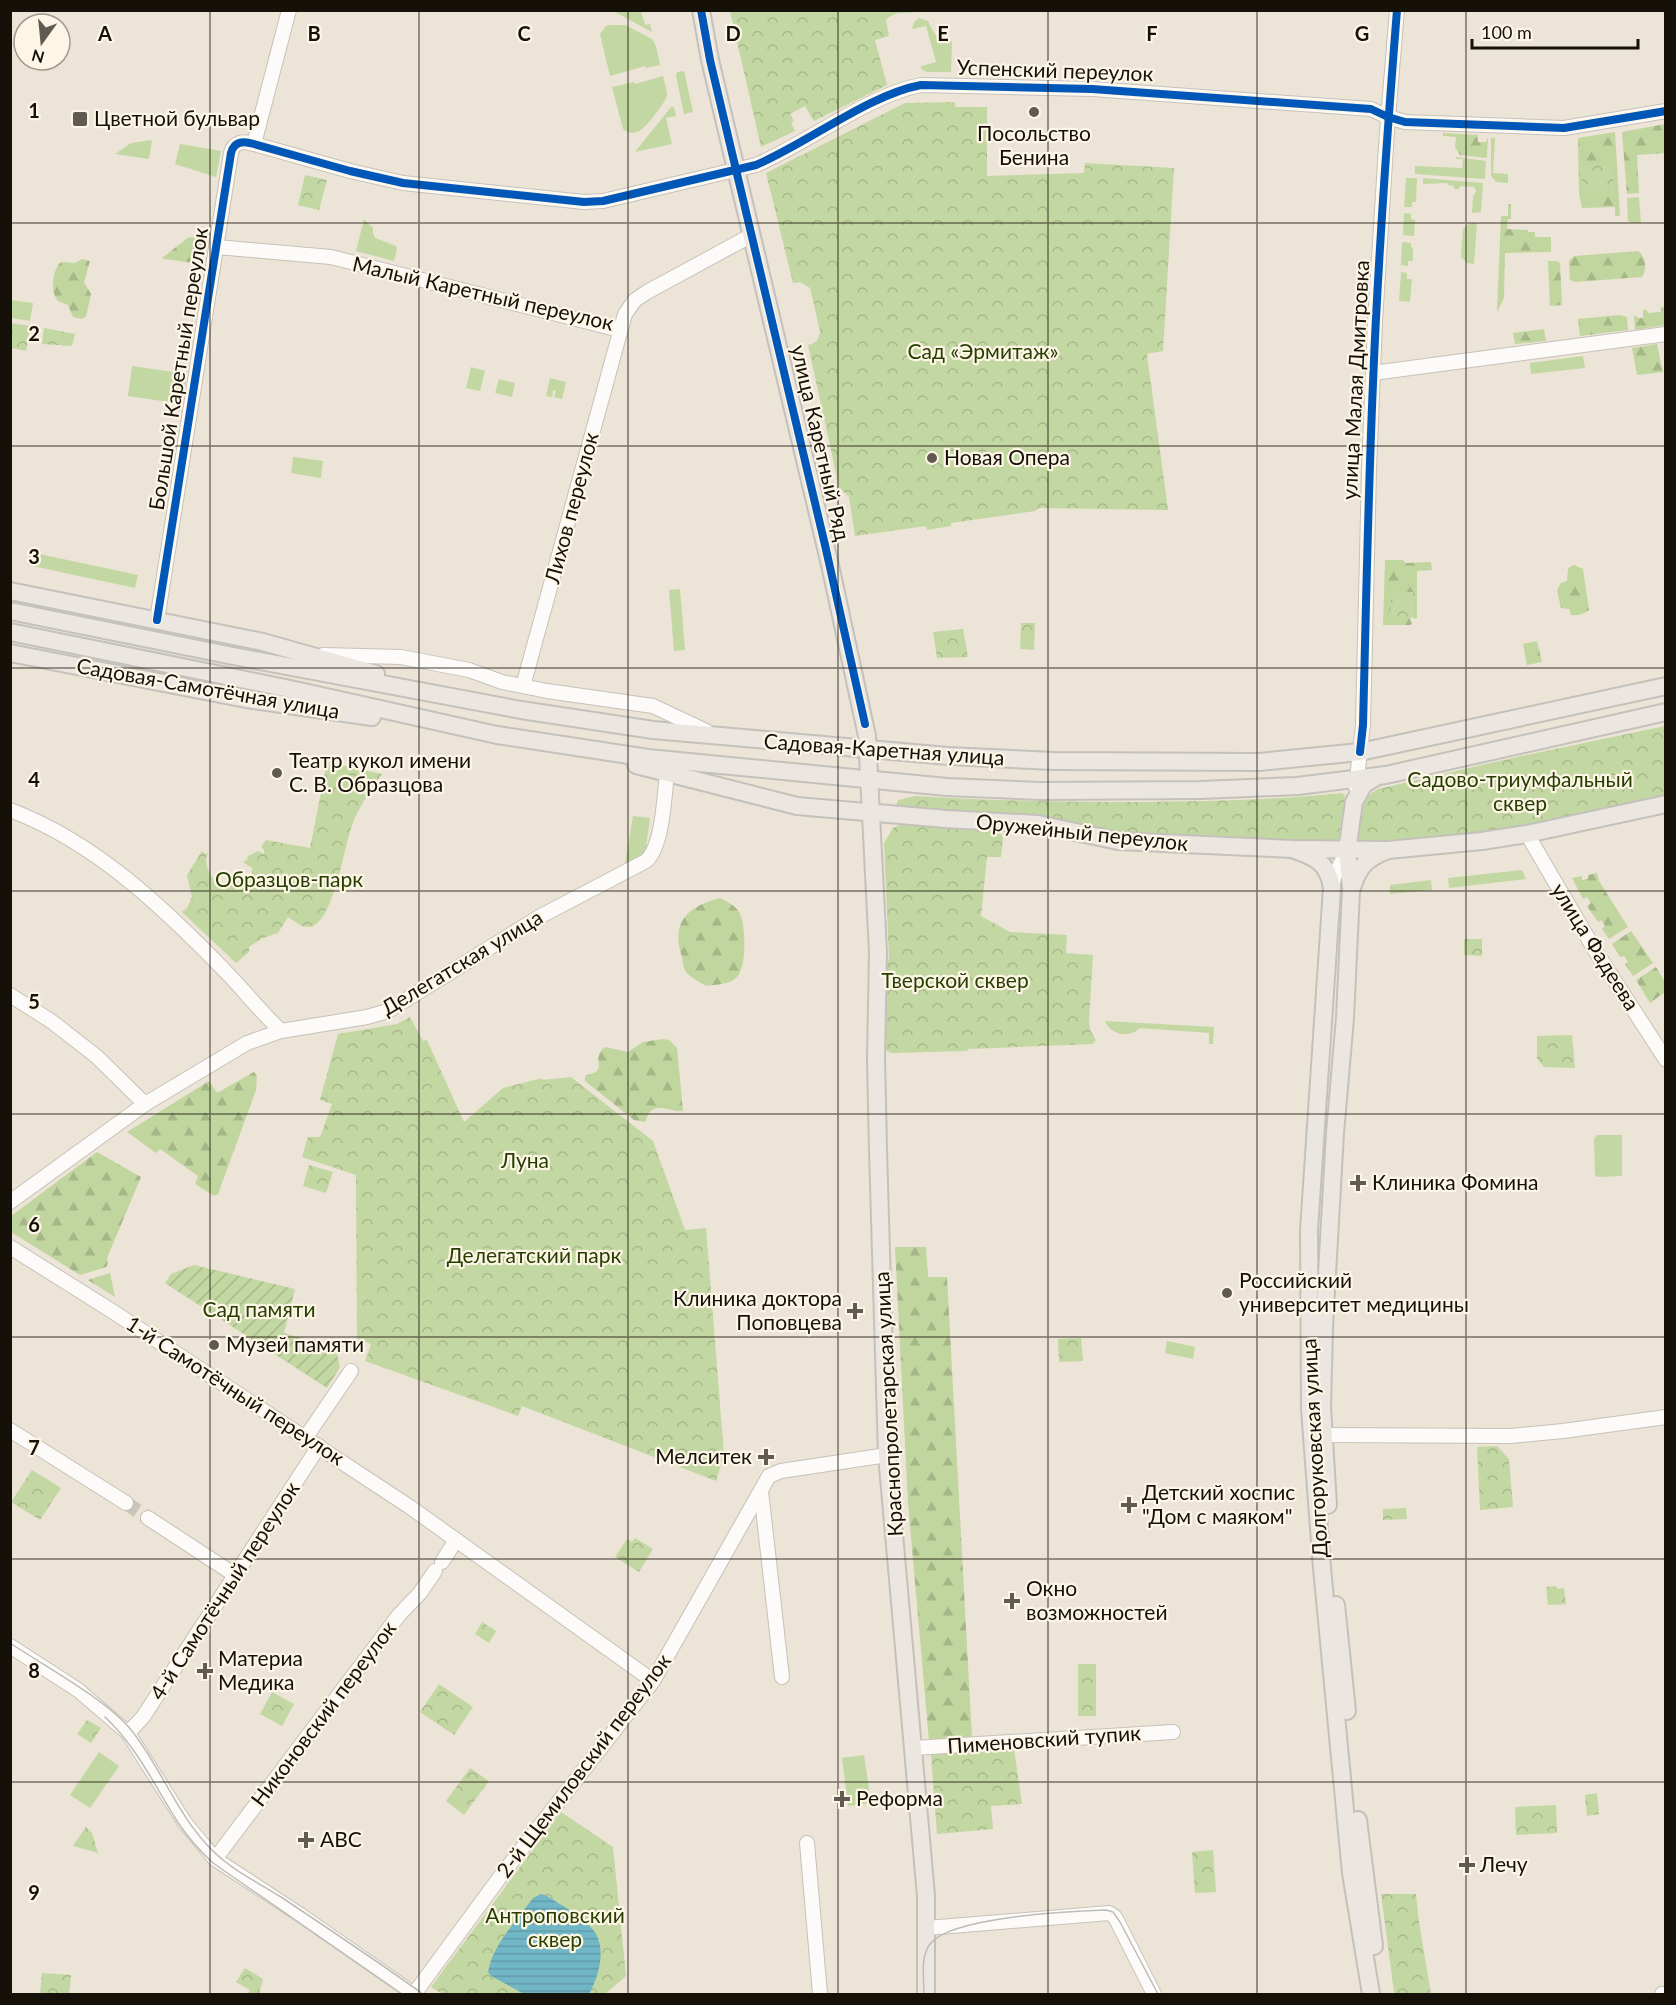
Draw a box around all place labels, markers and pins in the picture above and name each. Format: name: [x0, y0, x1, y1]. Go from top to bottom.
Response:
place label: Цветной бульвар: [94, 105, 260, 130]
marker: Посольство Бенина: [1027, 105, 1041, 119]
marker: Цветной бульвар: [71, 110, 89, 128]
place label: Посольство Бенина: [977, 120, 1091, 169]
place label: Новая Опера: [944, 444, 1070, 469]
marker: Новая Опера: [925, 451, 939, 465]
place label: Театр кукол имени С. В. Образцова: [289, 747, 471, 796]
marker: Театр кукол имени С. В. Образцова: [270, 766, 284, 780]
place label: Клиника Фомина: [1372, 1169, 1538, 1194]
marker: Клиника Фомина: [1349, 1174, 1367, 1192]
place label: Российский университет медицины: [1239, 1267, 1469, 1316]
place label: Клиника доктора Поповцева: [673, 1285, 842, 1334]
marker: Российский университет медицины: [1220, 1286, 1234, 1300]
marker: Клиника доктора Поповцева: [846, 1302, 864, 1320]
place label: Музей памяти: [226, 1331, 364, 1356]
marker: Музей памяти: [207, 1338, 221, 1352]
place label: Мелситек: [655, 1443, 752, 1468]
marker: Мелситек: [757, 1448, 775, 1466]
place label: Детский хоспис "Дом с маяком": [1142, 1479, 1295, 1528]
marker: Детский хоспис "Дом с маяком": [1120, 1496, 1138, 1514]
place label: Окно возможностей: [1026, 1575, 1168, 1624]
marker: Окно возможностей: [1003, 1592, 1021, 1610]
place label: Материа Медика: [218, 1645, 303, 1694]
marker: Материа Медика: [196, 1662, 214, 1680]
place label: Реформа: [856, 1785, 943, 1810]
marker: Реформа: [833, 1790, 851, 1808]
place label: ABC: [320, 1826, 362, 1851]
marker: ABC: [297, 1831, 315, 1849]
place label: Лечу: [1479, 1851, 1528, 1876]
marker: Лечу: [1458, 1856, 1476, 1874]

